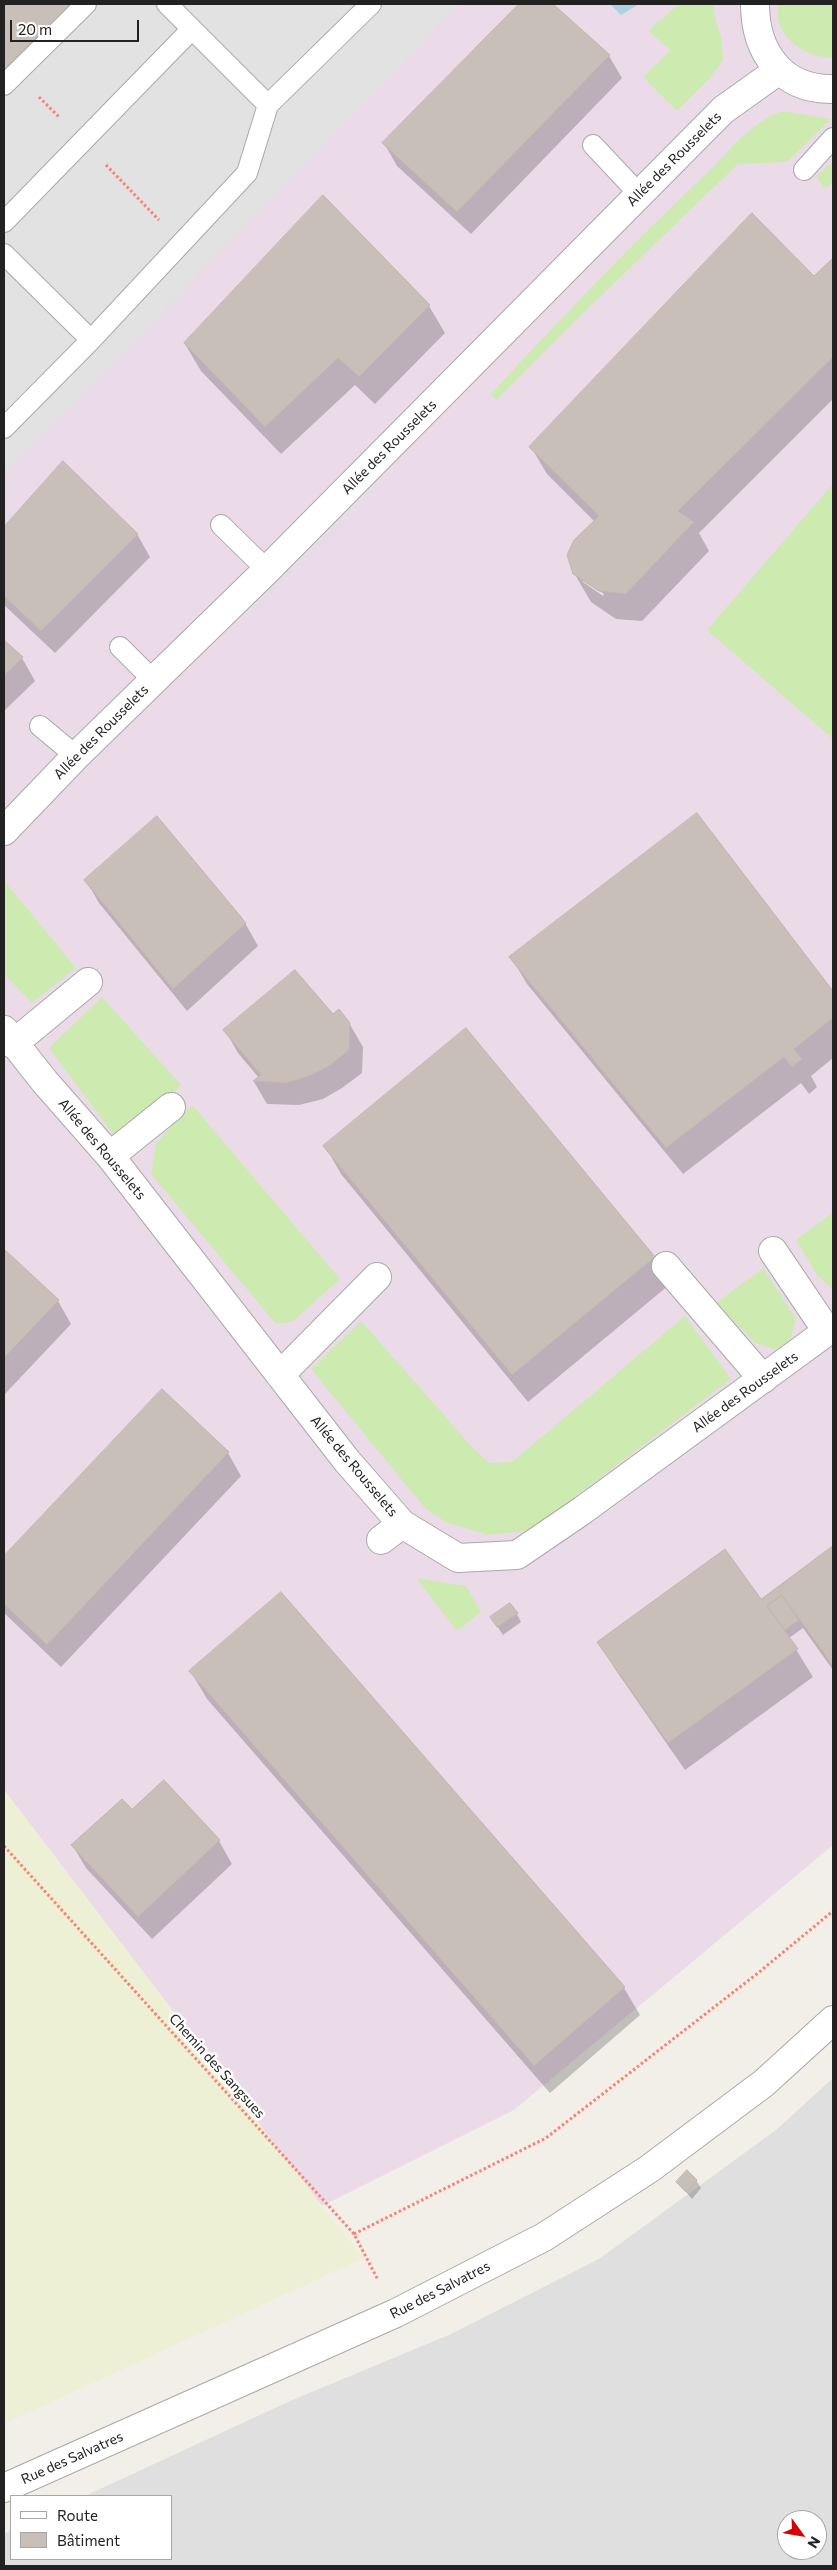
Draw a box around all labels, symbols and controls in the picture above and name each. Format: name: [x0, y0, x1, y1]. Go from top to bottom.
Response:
scale bar: [12, 10, 141, 42]
text: 20 m: [18, 20, 52, 38]
street label: Allée des Rousselets: [623, 108, 725, 210]
street label: Allée des Rousselets: [338, 396, 440, 498]
street label: Allée des Rousselets: [50, 681, 152, 783]
street label: Allée des Rousselets: [55, 1095, 149, 1203]
street label: Allée des Rousselets: [689, 1348, 801, 1436]
street label: Allée des Rousselets: [307, 1412, 401, 1520]
street label: Chemin des Sangsues: [166, 2010, 268, 2122]
street label: Rue des Salvatres: [387, 2258, 493, 2322]
street label: Rue des Salvatres: [18, 2428, 126, 2488]
legend: [10, 2495, 172, 2560]
text: Route: [57, 2506, 98, 2524]
north arrow: [777, 2510, 827, 2560]
text: Bâtiment: [57, 2531, 120, 2549]
text: N: [804, 2534, 824, 2552]

